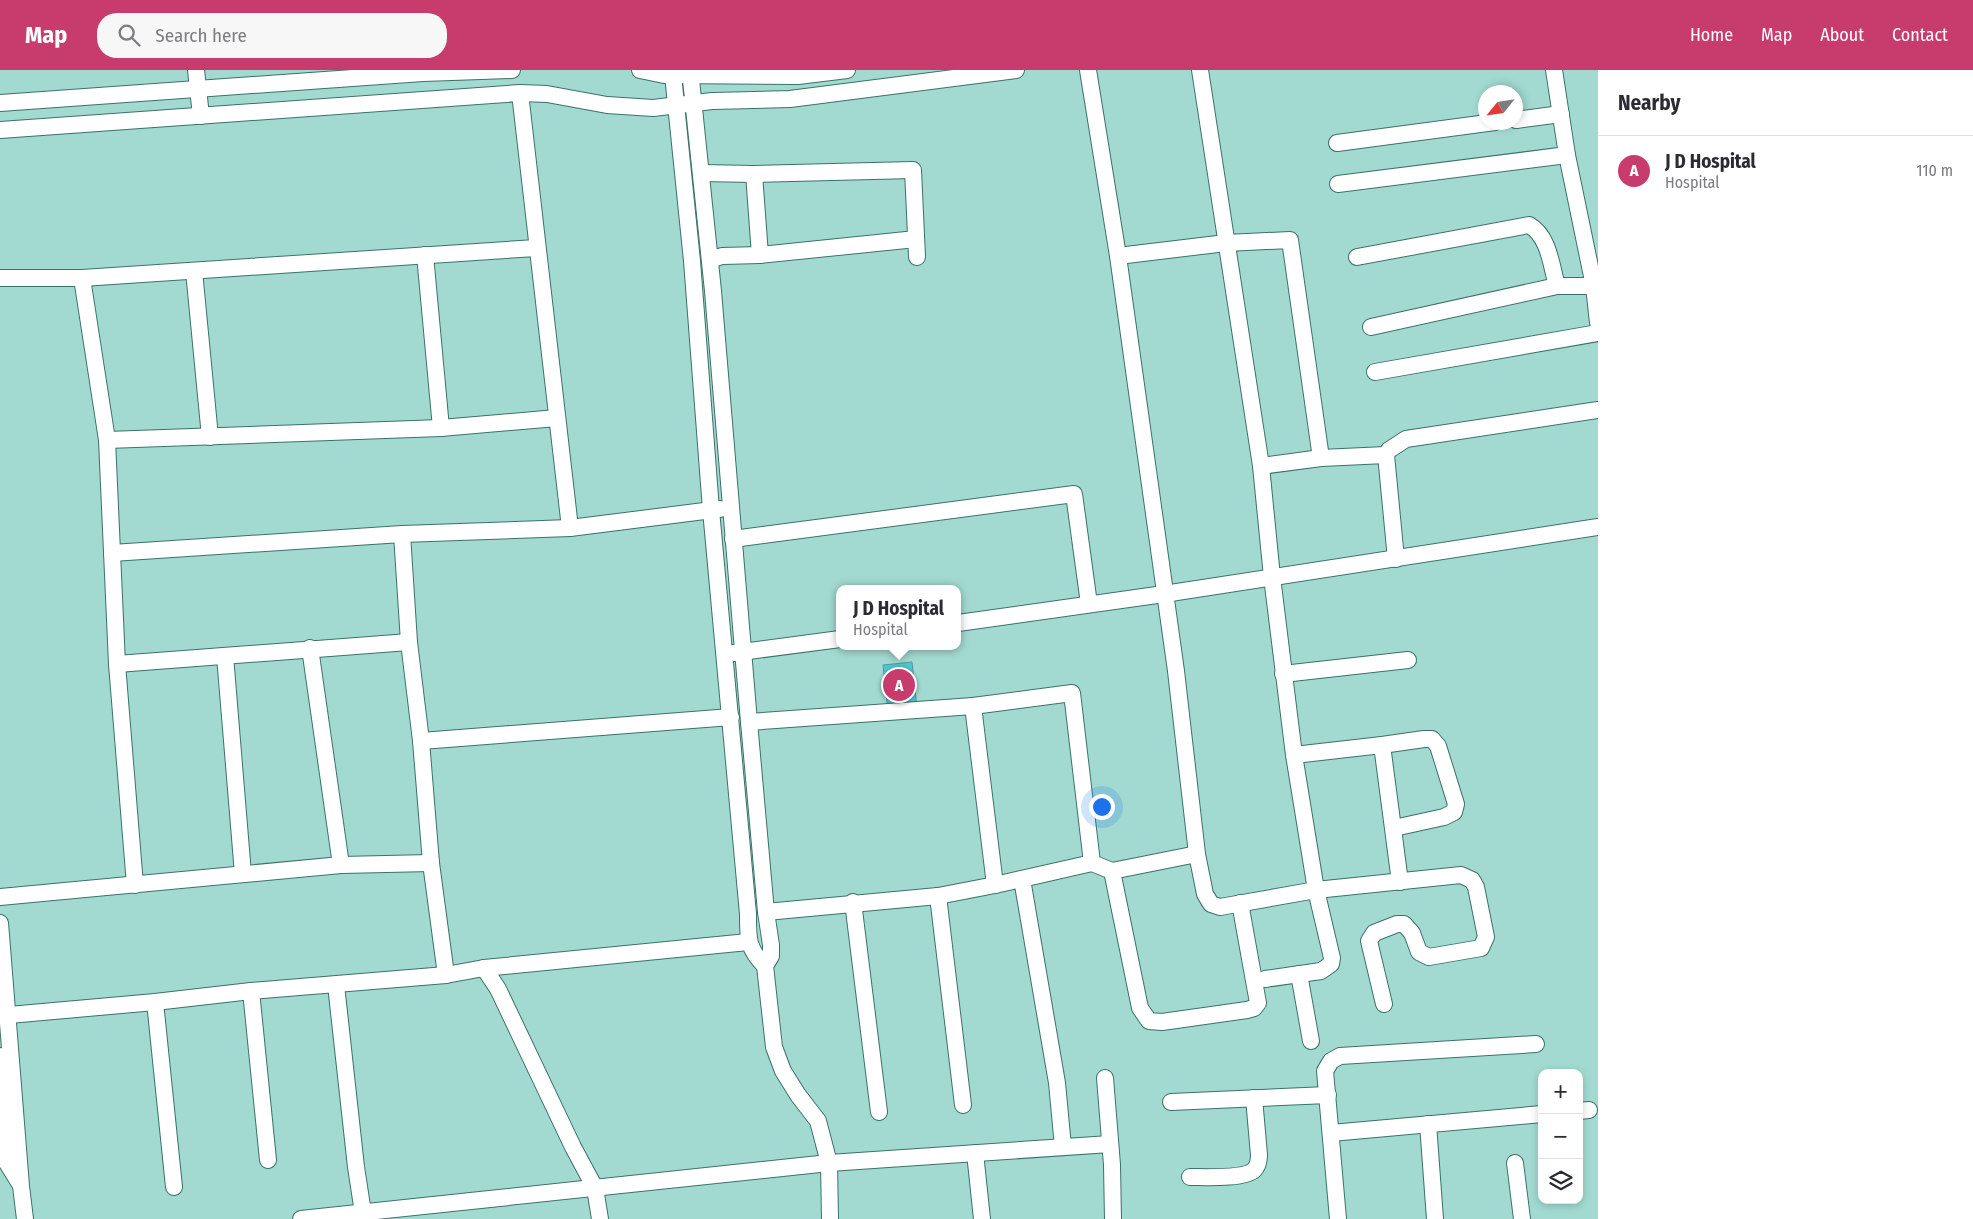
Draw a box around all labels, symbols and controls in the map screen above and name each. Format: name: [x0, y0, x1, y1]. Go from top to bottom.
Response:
search box: [97, 13, 447, 58]
text: Map: [25, 21, 67, 49]
icon: search: [115, 21, 143, 49]
text: Search here: [155, 24, 247, 47]
text: Home: [1690, 24, 1733, 46]
text: Map: [1761, 24, 1792, 46]
text: About: [1820, 24, 1864, 46]
text: Contact: [1892, 24, 1948, 46]
north arrow: [1478, 85, 1523, 130]
text: Nearby: [1618, 90, 1680, 116]
text: J D Hospital: [1665, 150, 1756, 173]
text: A: [1630, 161, 1638, 180]
text: 110 m: [1916, 161, 1953, 180]
text: Hospital: [1665, 173, 1720, 192]
popup: [836, 585, 961, 650]
text: J D Hospital: [853, 597, 944, 620]
text: Hospital: [853, 620, 908, 639]
pin: A: [883, 666, 915, 704]
your location: [1089, 794, 1115, 820]
map controls: [1538, 1069, 1583, 1204]
button: +: [1538, 1069, 1583, 1114]
button: −: [1538, 1114, 1583, 1159]
button: layers: [1538, 1159, 1583, 1204]

